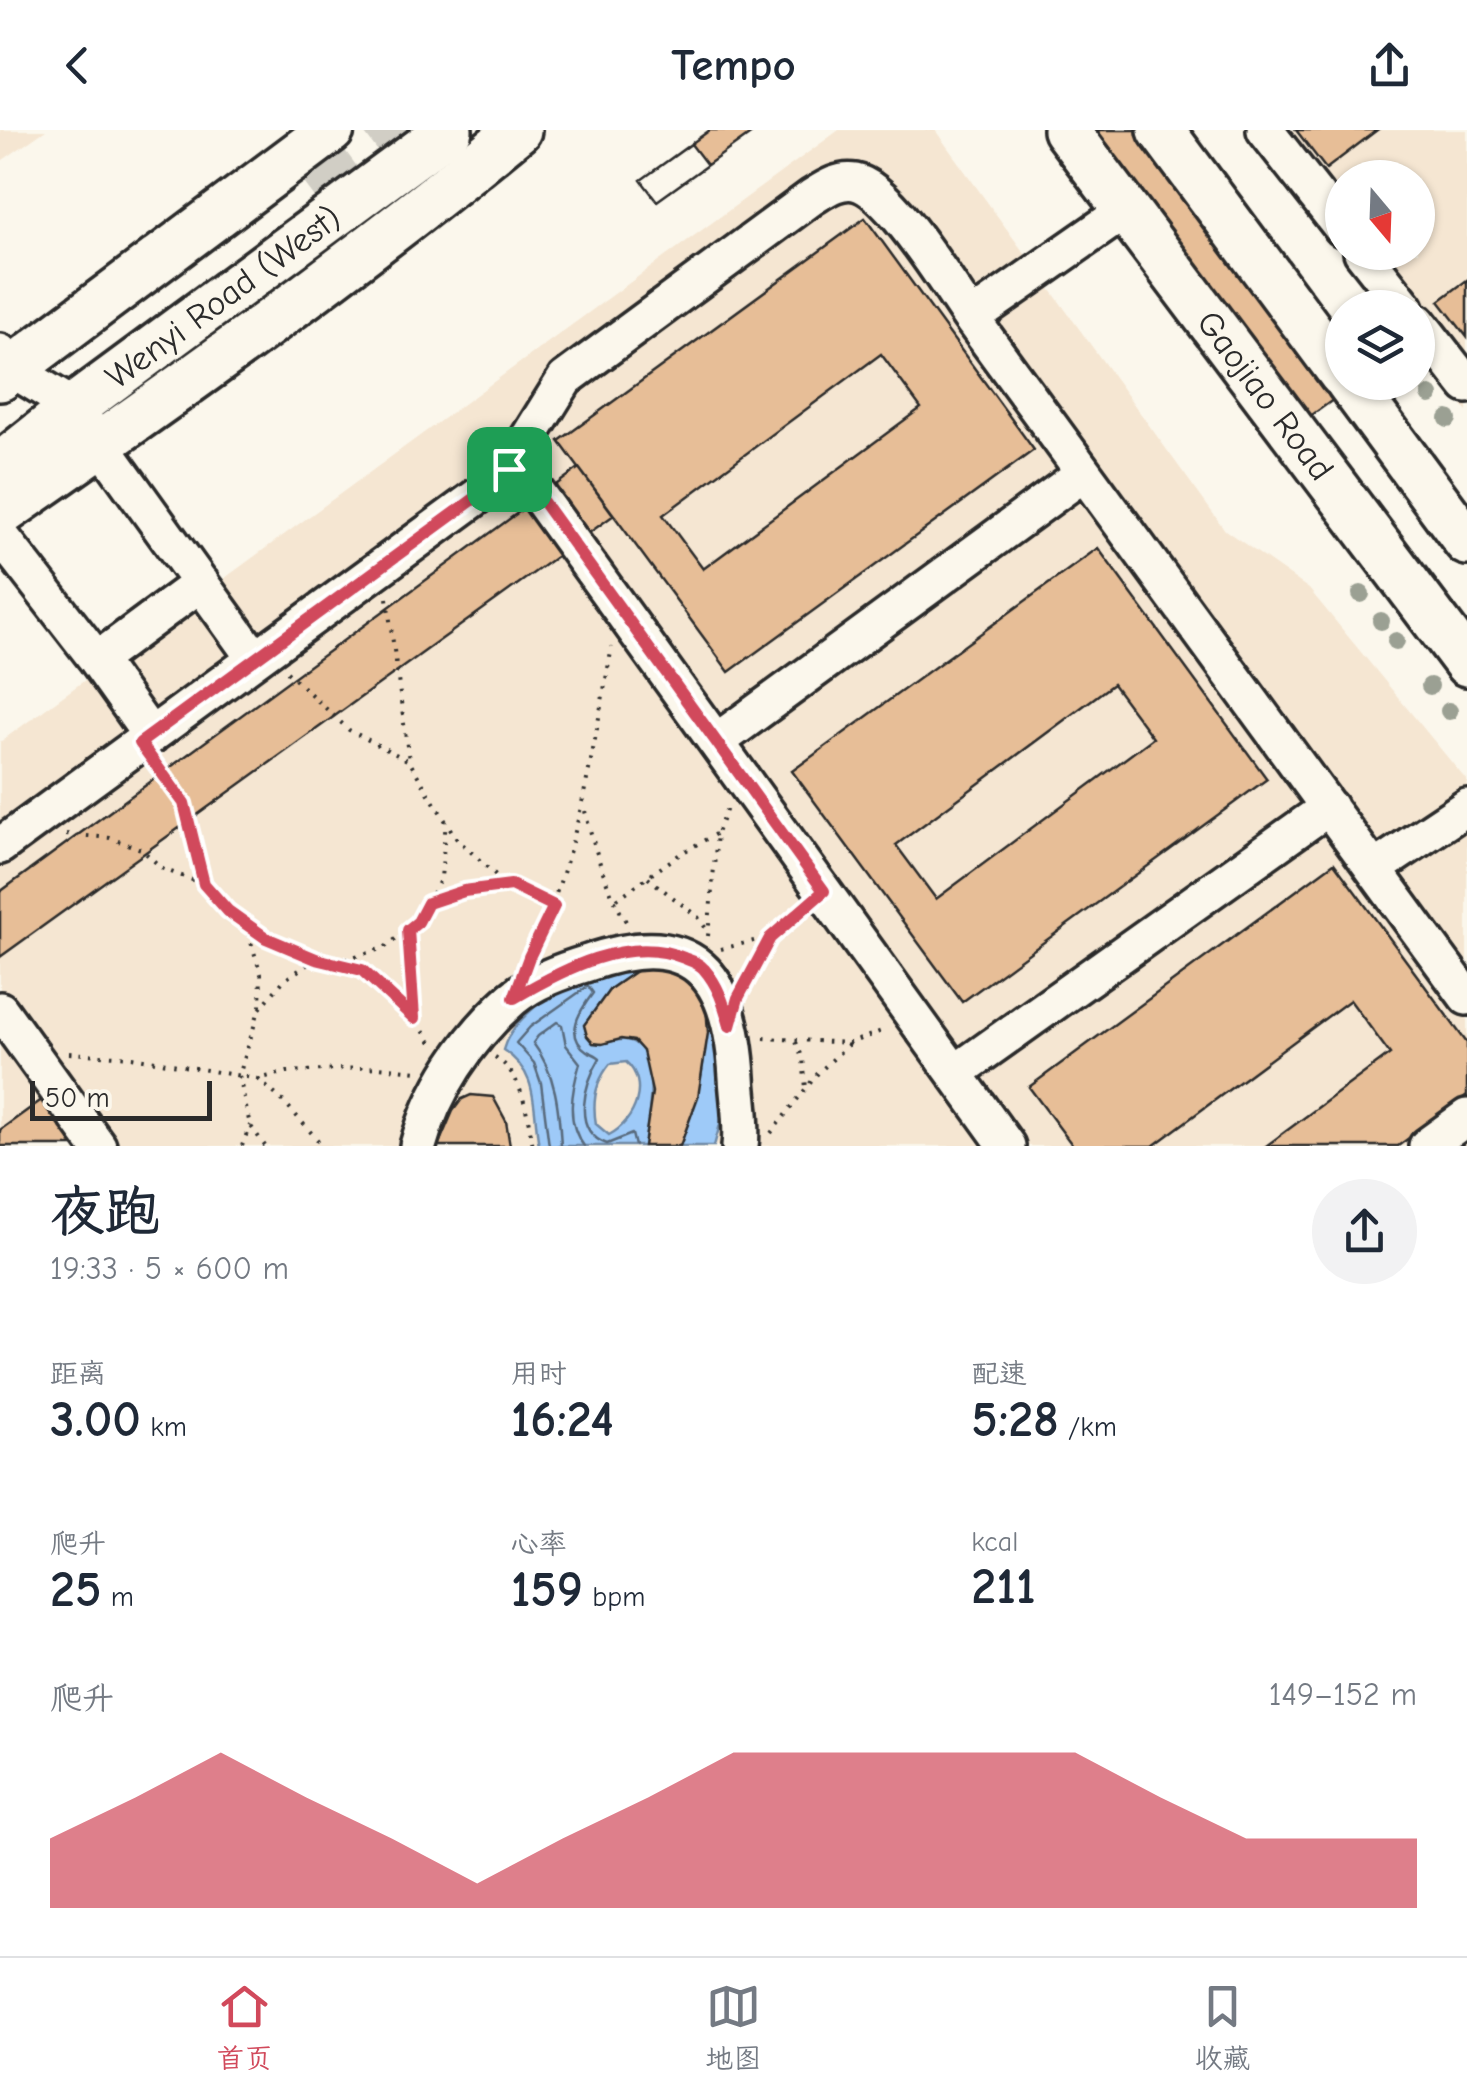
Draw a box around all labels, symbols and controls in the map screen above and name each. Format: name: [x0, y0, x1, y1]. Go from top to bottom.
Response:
icon: back: [50, 38, 105, 93]
icon: share: [1362, 38, 1417, 93]
text: Tempo: [671, 39, 796, 91]
north arrow: [1325, 160, 1435, 270]
map controls: [1325, 160, 1435, 400]
street label: Wenyi Road (West): [98, 197, 349, 397]
button: layers: [1325, 290, 1435, 400]
street label: Gaojiao Road: [1189, 302, 1343, 488]
pin: [467, 427, 552, 512]
icon: arrive: [482, 442, 537, 497]
scale bar: [30, 1076, 212, 1120]
text: 50 m: [45, 1082, 110, 1114]
button: share: [1312, 1179, 1417, 1284]
text: 夜跑: [50, 1180, 160, 1244]
text: 19:33 · 5 × 600 m: [50, 1250, 289, 1287]
text: 距离: [50, 1358, 106, 1390]
text: 用时: [511, 1358, 567, 1390]
text: 配速: [971, 1358, 1027, 1390]
text: 3.00: [50, 1391, 141, 1449]
text: 16:24: [511, 1391, 614, 1449]
text: 5:28: [971, 1391, 1059, 1449]
text: km: [141, 1411, 187, 1443]
text: /km: [1059, 1411, 1117, 1443]
text: kcal: [971, 1526, 1018, 1558]
text: 爬升: [50, 1528, 106, 1560]
text: 心率: [511, 1528, 567, 1560]
text: 211: [971, 1558, 1036, 1616]
text: 25: [50, 1561, 101, 1619]
text: 159: [511, 1561, 583, 1619]
text: m: [101, 1581, 134, 1613]
text: bpm: [583, 1581, 645, 1613]
text: 149–152 m: [1269, 1676, 1417, 1713]
text: 爬升: [50, 1680, 114, 1717]
tab: 首页: [216, 1979, 273, 2076]
tab: 地图: [705, 1979, 762, 2076]
tab: 收藏: [1194, 1979, 1251, 2076]

